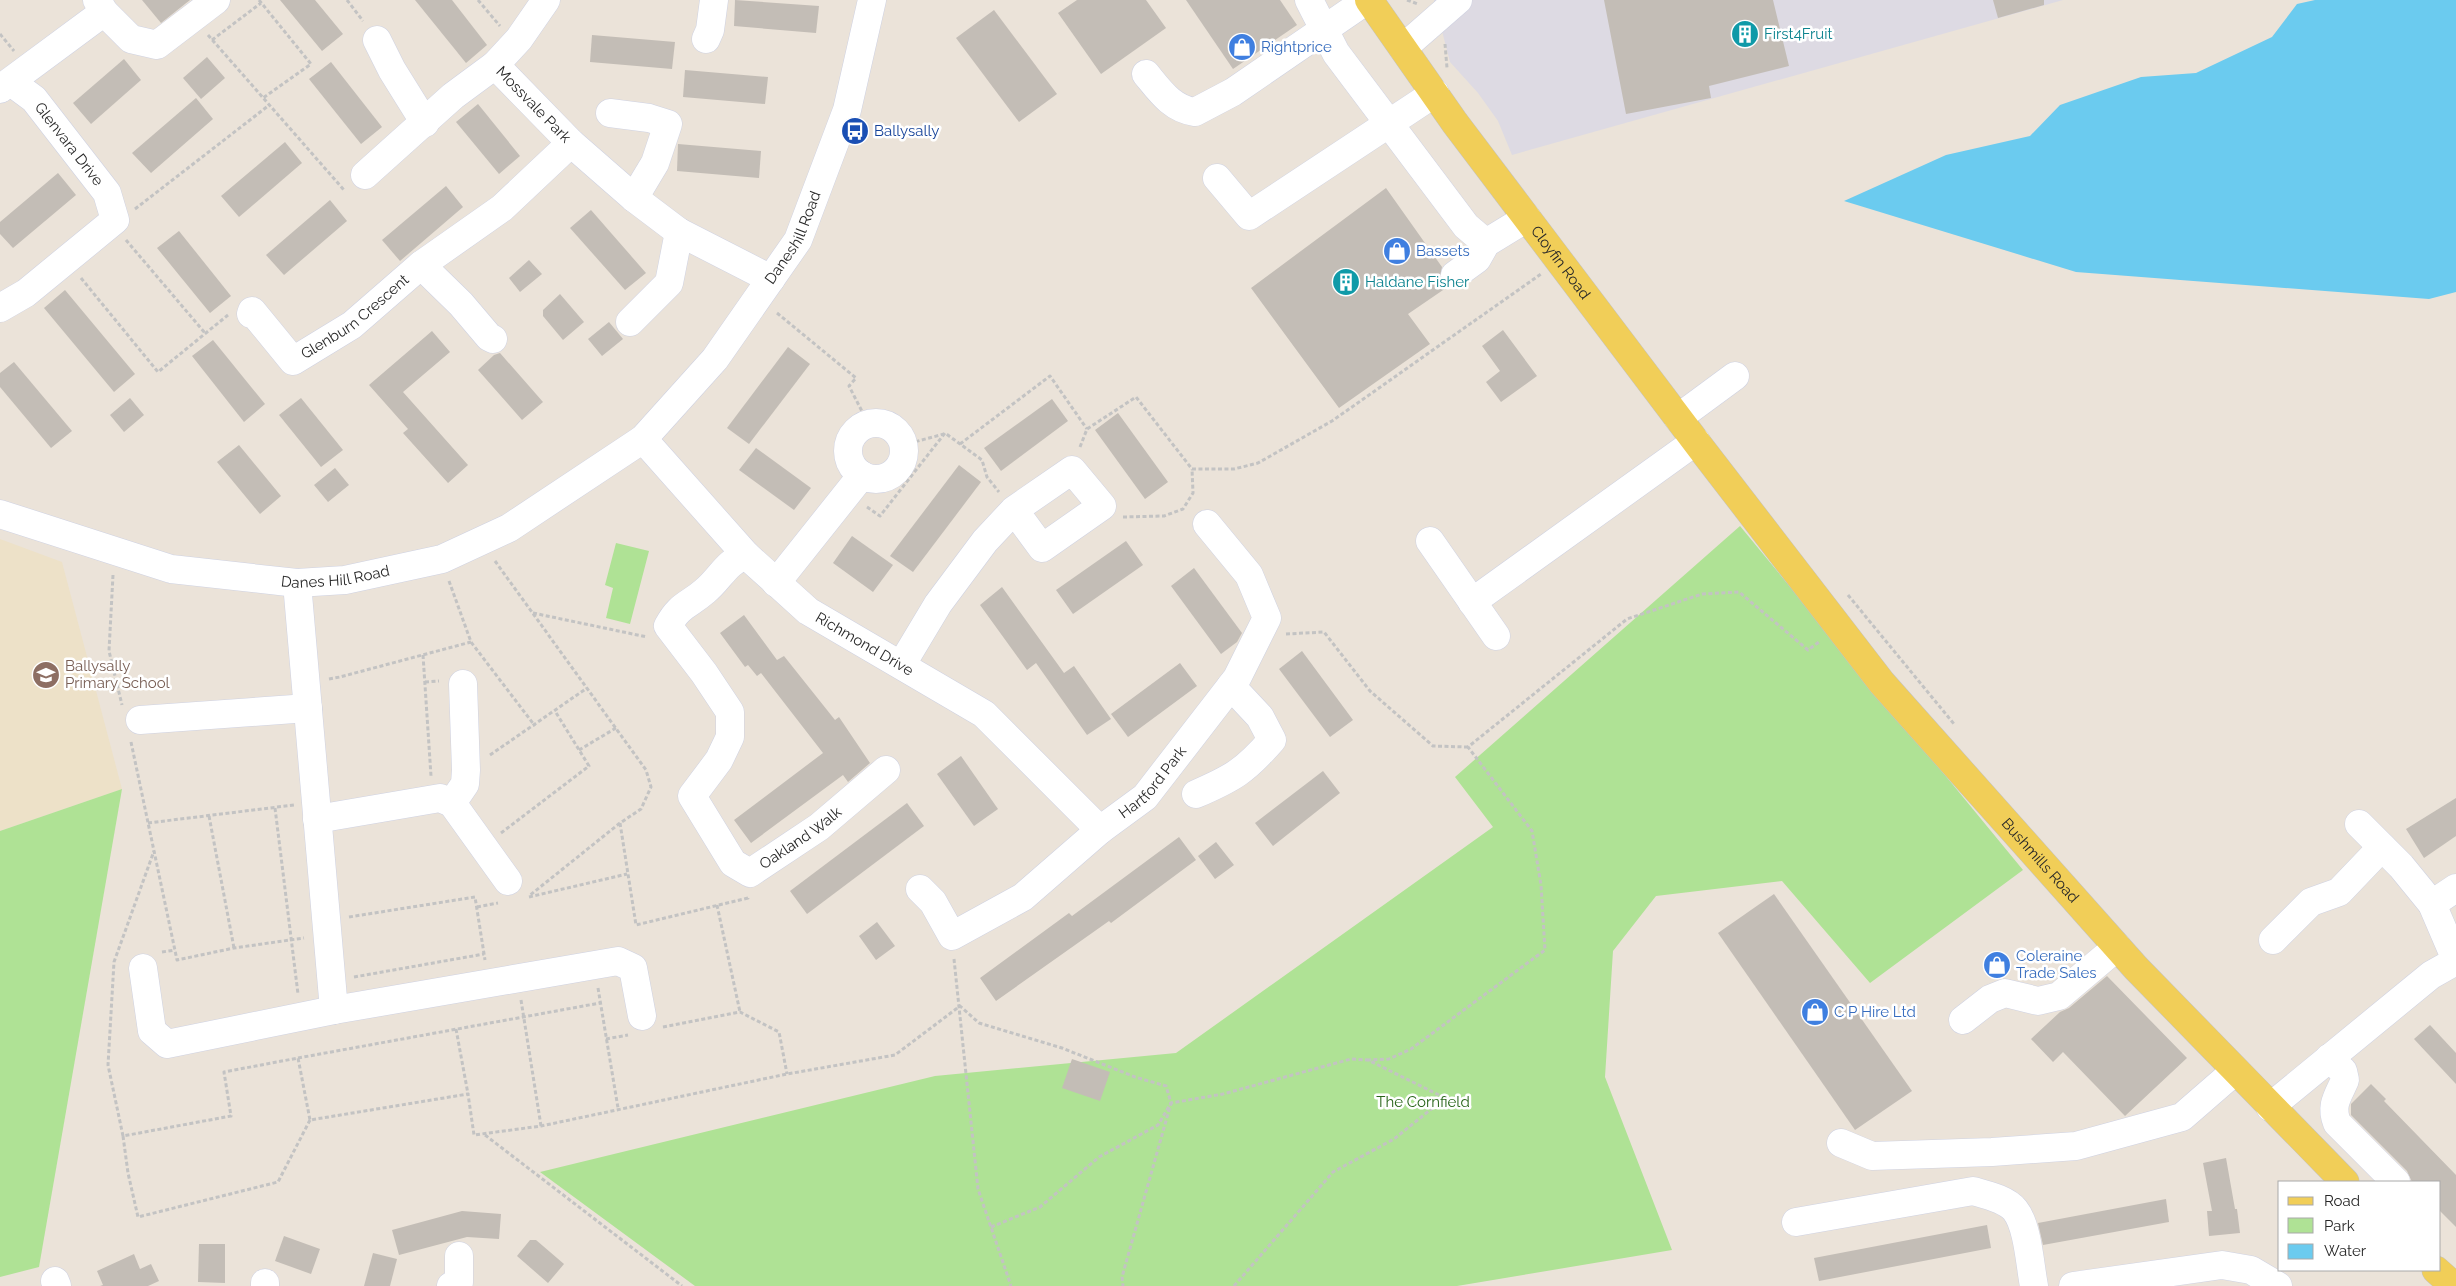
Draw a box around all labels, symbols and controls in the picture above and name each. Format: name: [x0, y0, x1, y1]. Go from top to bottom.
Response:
building icon: First4Fruit: [1730, 19, 1760, 49]
place label: First4Fruit: [1764, 25, 1833, 43]
shop icon: Rightprice: [1227, 32, 1257, 62]
place label: Rightprice: [1261, 38, 1332, 56]
street label: Mossvale Park: [492, 63, 575, 147]
street label: Glenvara Drive: [31, 99, 107, 190]
bus stop icon: Ballysally: [840, 116, 870, 146]
place label: Ballysally: [874, 122, 939, 140]
street label: Daneshill Road: [761, 189, 825, 288]
street label: Cloyfin Road: [1527, 222, 1594, 303]
shop icon: Bassets: [1382, 236, 1412, 266]
place label: Bassets: [1416, 242, 1470, 260]
building icon: Haldane Fisher: [1331, 267, 1361, 297]
street label: Glenburn Crescent: [298, 271, 412, 363]
place label: Haldane Fisher: [1365, 273, 1470, 291]
street label: Danes Hill Road: [280, 562, 391, 592]
street label: Richmond Drive: [812, 608, 917, 680]
place label: Ballysally Primary School: [65, 657, 171, 692]
school or university icon: Ballysally Primary School: [31, 660, 61, 690]
street label: Hartford Park: [1115, 743, 1190, 822]
street label: Oakland Walk: [756, 803, 845, 873]
street label: Bushmills Road: [1998, 814, 2083, 906]
place label: Coleraine Trade Sales: [2016, 947, 2097, 982]
shop icon: Coleraine Trade Sales: [1982, 950, 2012, 980]
shop icon: C P Hire Ltd: [1800, 997, 1830, 1027]
place label: C P Hire Ltd: [1834, 1003, 1916, 1021]
park label: The Cornfield: [1376, 1093, 1470, 1111]
legend: [2278, 1181, 2441, 1271]
text: Road: [2324, 1192, 2360, 1210]
text: Park: [2324, 1217, 2355, 1235]
text: Water: [2324, 1242, 2367, 1260]

